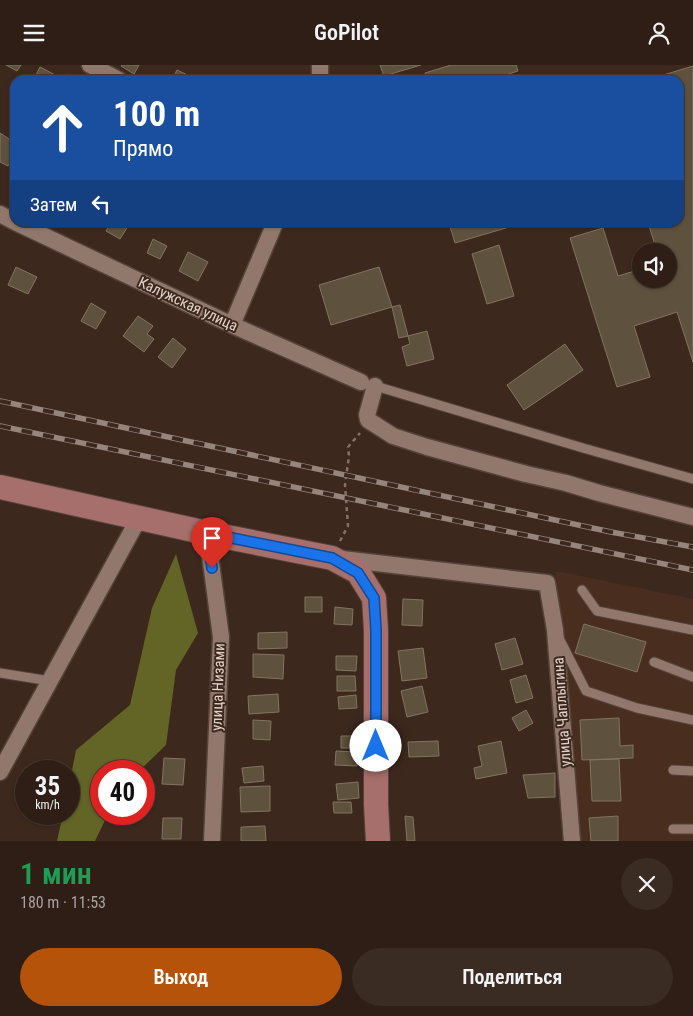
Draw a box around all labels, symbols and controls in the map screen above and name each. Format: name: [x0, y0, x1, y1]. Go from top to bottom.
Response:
icon: menu: [20, 19, 48, 47]
icon: person: [645, 19, 673, 47]
text: GoPilot: [314, 20, 379, 45]
text: 100 m: [113, 94, 200, 135]
icon: ahead: [30, 95, 95, 160]
text: Прямо: [113, 136, 173, 161]
icon: left: [87, 190, 115, 218]
text: Затем: [30, 193, 77, 216]
map controls: [632, 243, 677, 288]
button: sound: [632, 243, 677, 288]
street label: Калужская улица: [135, 273, 241, 335]
pin: [191, 517, 233, 568]
icon: arrive: [198, 524, 226, 552]
street label: улица Низами: [207, 643, 229, 731]
street label: улица Чаплыгина: [549, 657, 575, 767]
position arrow: [349, 719, 401, 771]
speed limit sign: 40: [90, 760, 155, 825]
text: 35: [35, 772, 60, 801]
text: km/h: [35, 798, 60, 812]
text: 1 мин: [20, 856, 92, 891]
button: close: [621, 858, 673, 910]
text: 180 m · 11:53: [20, 893, 106, 912]
button: Выход: [20, 948, 342, 1006]
button: Поделиться: [352, 948, 673, 1006]

